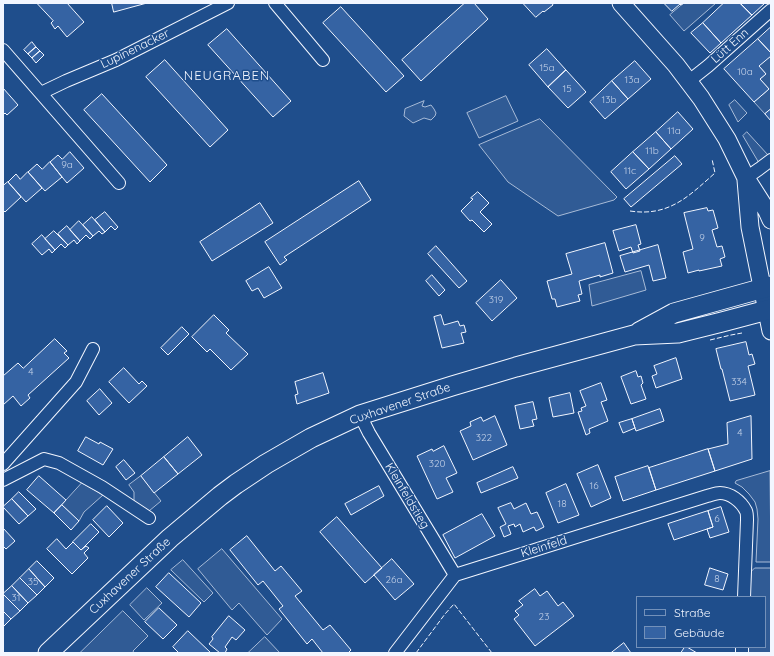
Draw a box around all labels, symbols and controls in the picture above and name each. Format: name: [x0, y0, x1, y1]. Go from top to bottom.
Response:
street label: Lütt Enn: [708, 25, 752, 67]
street label: Lupinenacker: [98, 26, 172, 72]
house number: 15a: [539, 62, 555, 74]
house number: 10a: [737, 66, 753, 78]
district label: NEUGRABEN: [184, 68, 270, 84]
house number: 13a: [625, 74, 639, 86]
house number: 15: [562, 83, 572, 95]
house number: 13b: [602, 94, 616, 106]
house number: 11a: [667, 125, 681, 137]
house number: 11b: [645, 145, 659, 157]
house number: 9a: [61, 159, 73, 171]
house number: 11c: [624, 165, 636, 177]
house number: 9: [699, 232, 705, 244]
house number: 319: [489, 294, 503, 306]
house number: 4: [28, 366, 34, 378]
house number: 334: [731, 376, 747, 388]
street label: Cuxhavener Straße: [348, 380, 452, 428]
house number: 4: [737, 427, 743, 439]
house number: 322: [476, 432, 492, 444]
house number: 320: [429, 458, 445, 470]
street label: Kleinfeldstieg: [382, 461, 432, 531]
house number: 16: [589, 480, 599, 492]
house number: 18: [557, 498, 567, 510]
house number: 6: [714, 513, 720, 525]
street label: Kleinfeld: [519, 533, 569, 561]
street label: Cuxhavener Straße: [86, 535, 174, 617]
house number: 8: [714, 573, 720, 585]
house number: 26a: [386, 574, 402, 586]
house number: 35: [28, 576, 38, 588]
house number: 31: [12, 592, 20, 604]
legend: [636, 596, 766, 648]
text: Straße: [674, 605, 711, 620]
house number: 23: [539, 611, 549, 623]
text: Gebäude: [674, 625, 724, 640]

